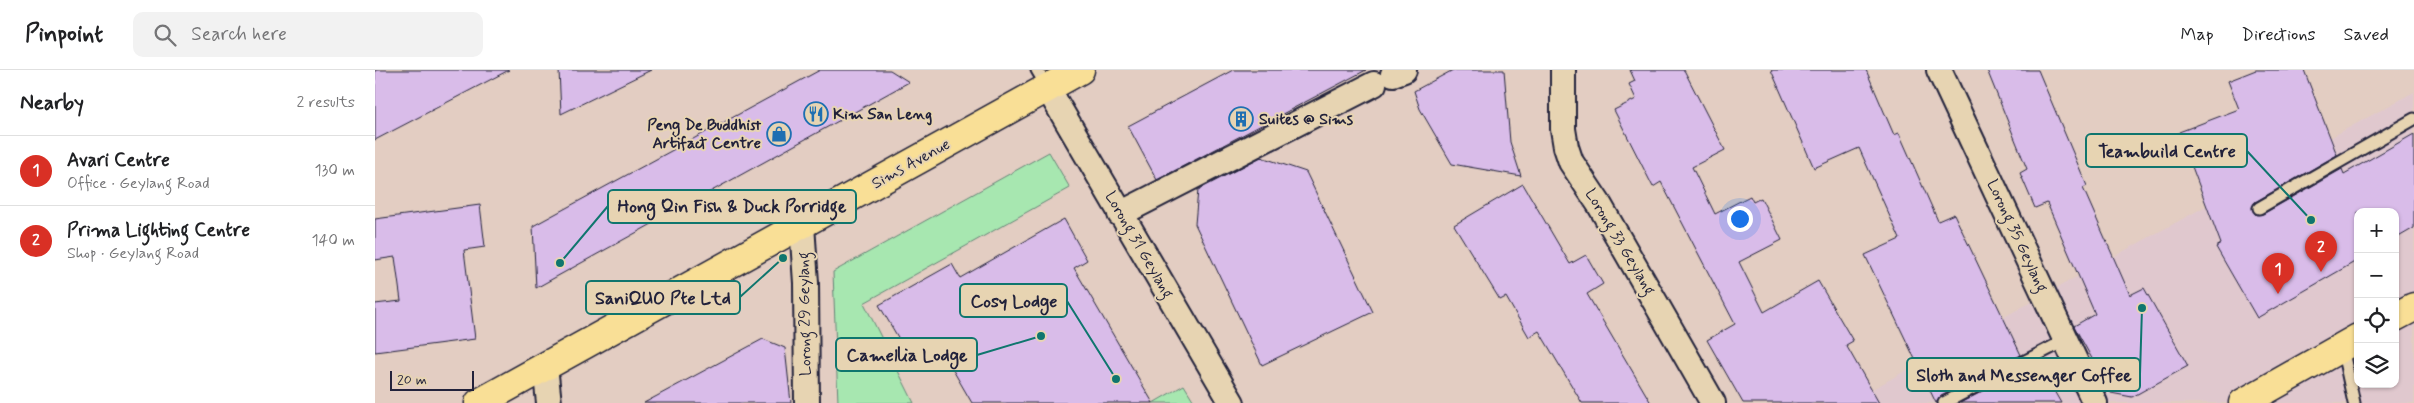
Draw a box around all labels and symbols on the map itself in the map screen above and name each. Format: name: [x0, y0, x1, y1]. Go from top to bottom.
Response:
restaurant icon: Kim San Leng: [803, 101, 829, 127]
place label: Kim San Leng: [833, 104, 932, 126]
building icon: Suites @ Sims: [1228, 106, 1254, 132]
place label: Suites @ Sims: [1259, 109, 1354, 130]
place label: Peng De Buddhist Artifact Centre: [647, 115, 762, 154]
shop icon: Peng De Buddhist Artifact Centre: [766, 121, 792, 147]
street label: Sims Avenue: [868, 134, 954, 194]
callout: Teambuild Centre: [2086, 134, 2247, 167]
text: Teambuild Centre: [2098, 140, 2236, 164]
street label: Lorong 35 Geylang: [1981, 176, 2052, 296]
street label: Lorong 33 Geylang: [1579, 185, 1660, 300]
street label: Lorong 31 Geylang: [1099, 187, 1178, 303]
callout: Hong Qin Fish & Duck Porridge: [608, 190, 856, 223]
text: Hong Qin Fish & Duck Porridge: [618, 195, 847, 221]
your location: [1727, 206, 1753, 232]
pin: 2: [2305, 231, 2337, 272]
street label: Lorong 29 Geylang: [793, 252, 818, 376]
pin: 1: [2262, 253, 2294, 294]
callout: SaniQUO Pte Ltd: [586, 281, 740, 314]
callout: Cosy Lodge: [960, 284, 1067, 317]
text: SaniQUO Pte Ltd: [595, 287, 731, 311]
text: Cosy Lodge: [971, 290, 1057, 316]
callout: Camellia Lodge: [836, 338, 977, 371]
text: Camellia Lodge: [847, 344, 968, 370]
callout: Sloth and Messenger Coffee: [1907, 358, 2140, 391]
text: Sloth and Messenger Coffee: [1916, 364, 2132, 388]
scale bar: [390, 368, 474, 391]

